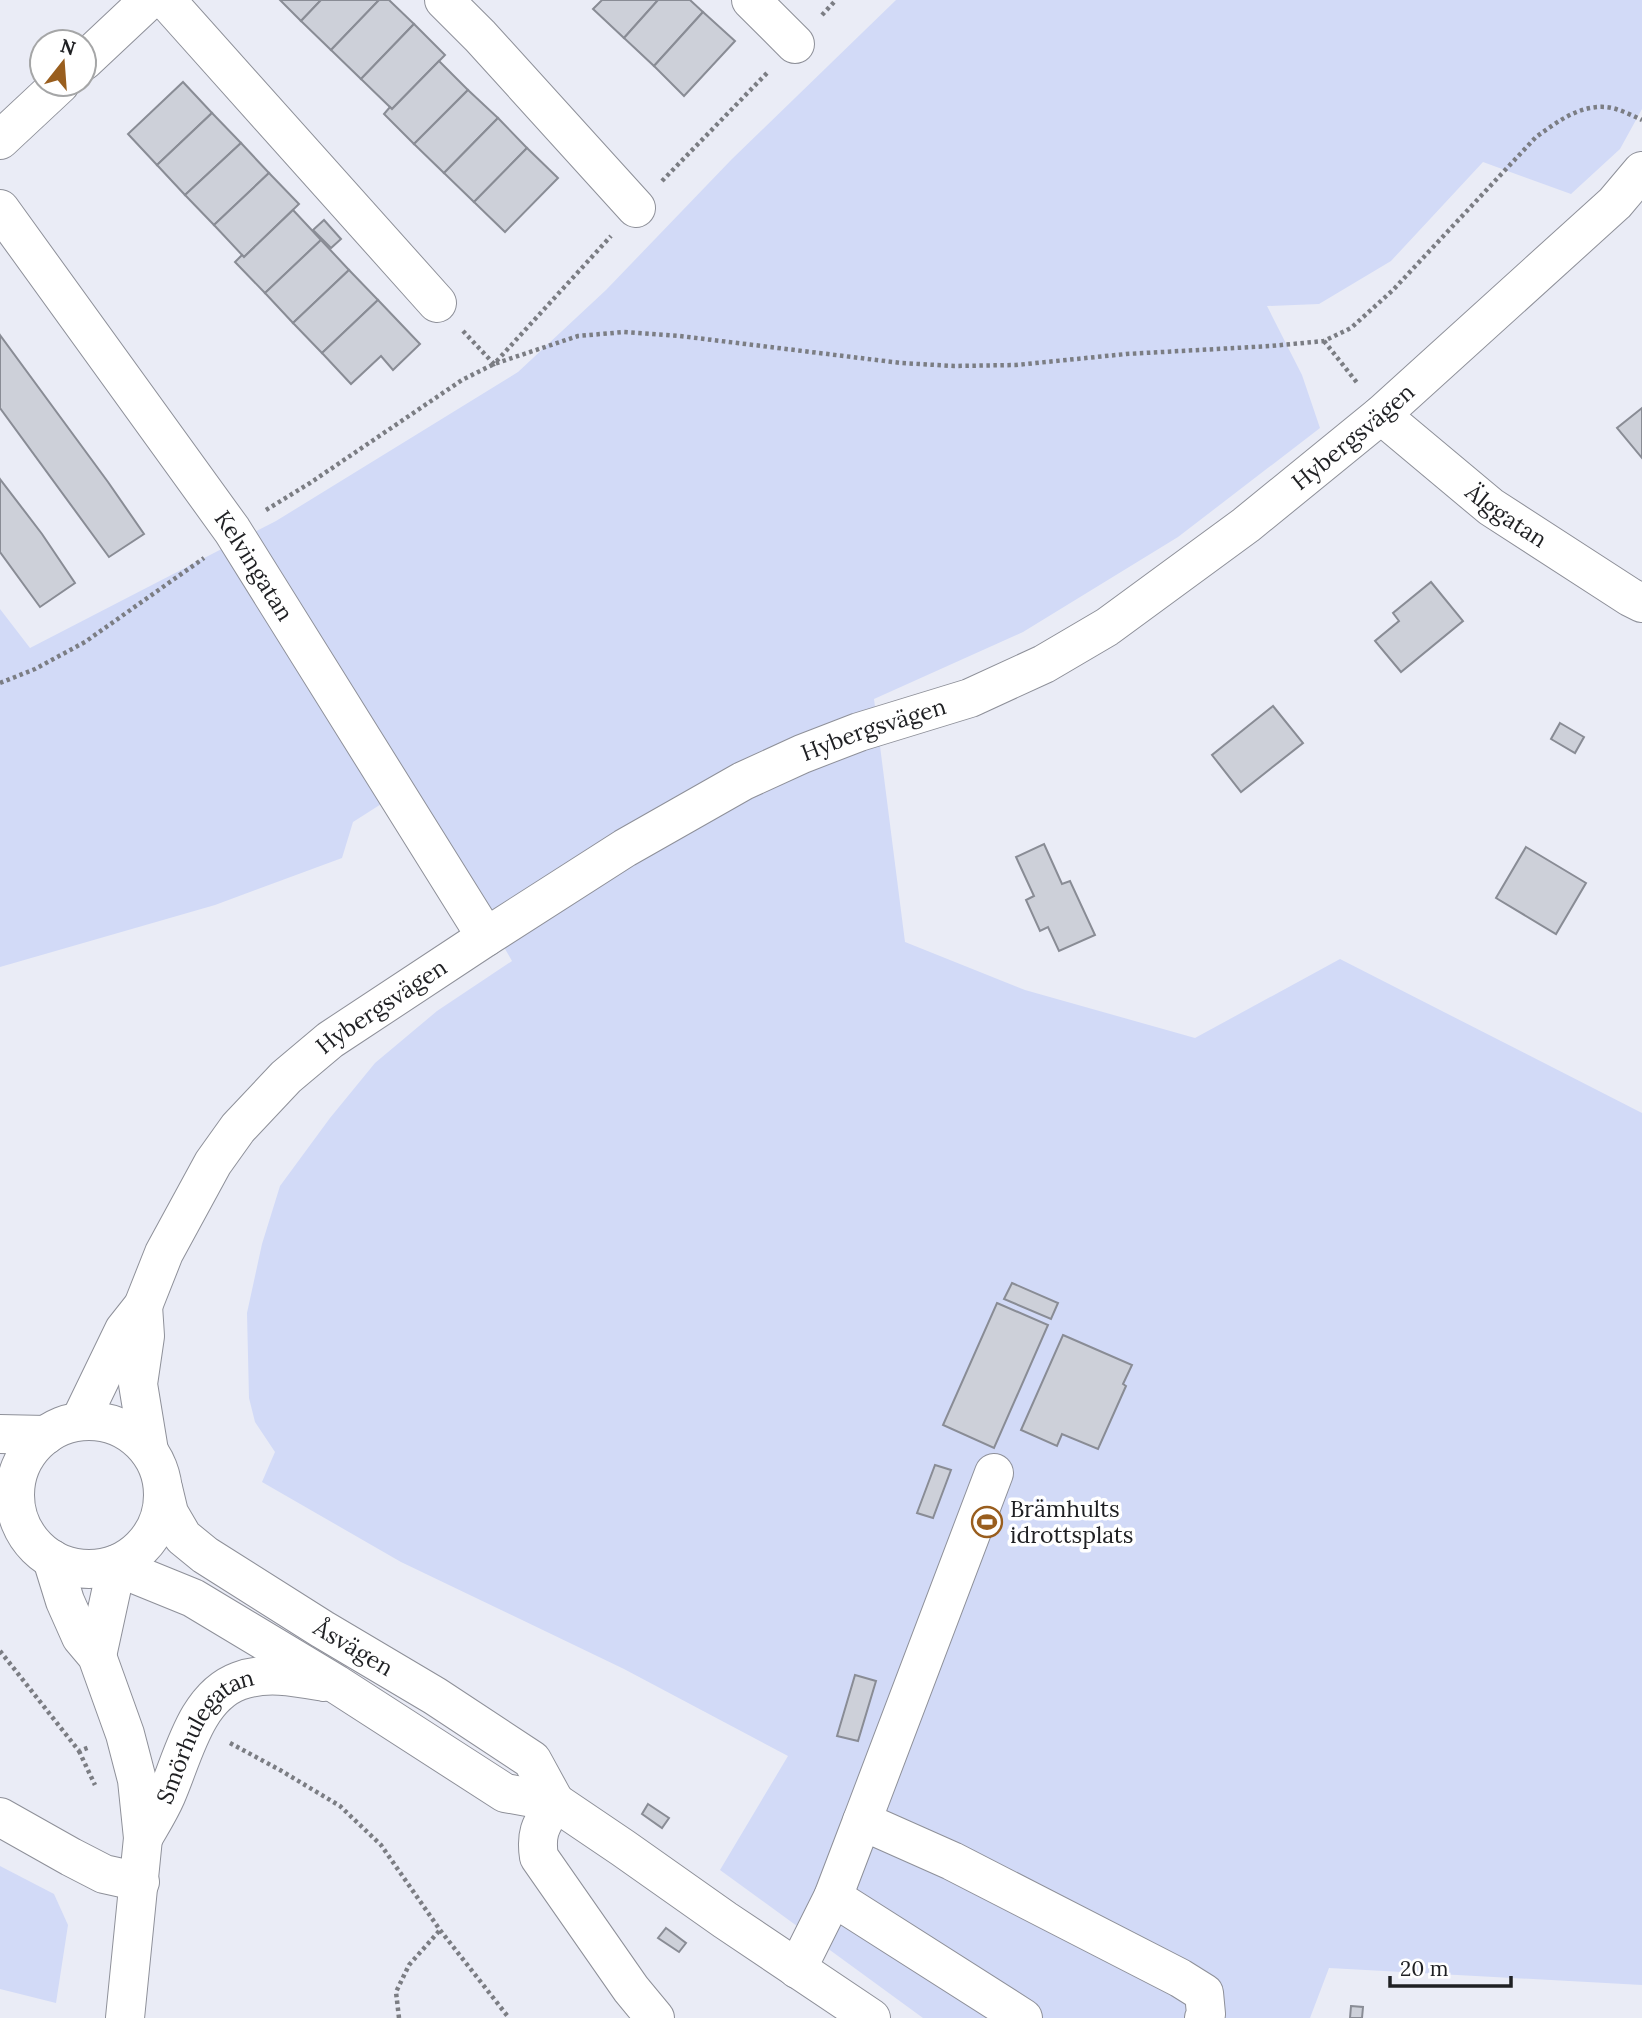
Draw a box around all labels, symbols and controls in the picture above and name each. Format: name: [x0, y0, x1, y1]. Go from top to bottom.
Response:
north arrow: [28, 28, 98, 98]
text: N: [57, 33, 79, 60]
street label: Hybergsvägen: [1285, 377, 1420, 496]
street label: Älggatan: [1459, 476, 1553, 554]
street label: Kelvingatan: [209, 504, 300, 626]
street label: Hybergsvägen: [797, 691, 949, 767]
street label: Hybergsvägen: [309, 952, 452, 1060]
place label: Brämhults idrottsplats: [1010, 1494, 1133, 1549]
sports icon: Brämhults idrottsplats: [970, 1505, 1004, 1539]
street label: Åsvägen: [308, 1612, 399, 1682]
street label: Smörhulegatan: [149, 1662, 257, 1808]
scale bar: [1390, 1944, 1511, 1988]
text: 20 m: [1400, 1955, 1449, 1982]

